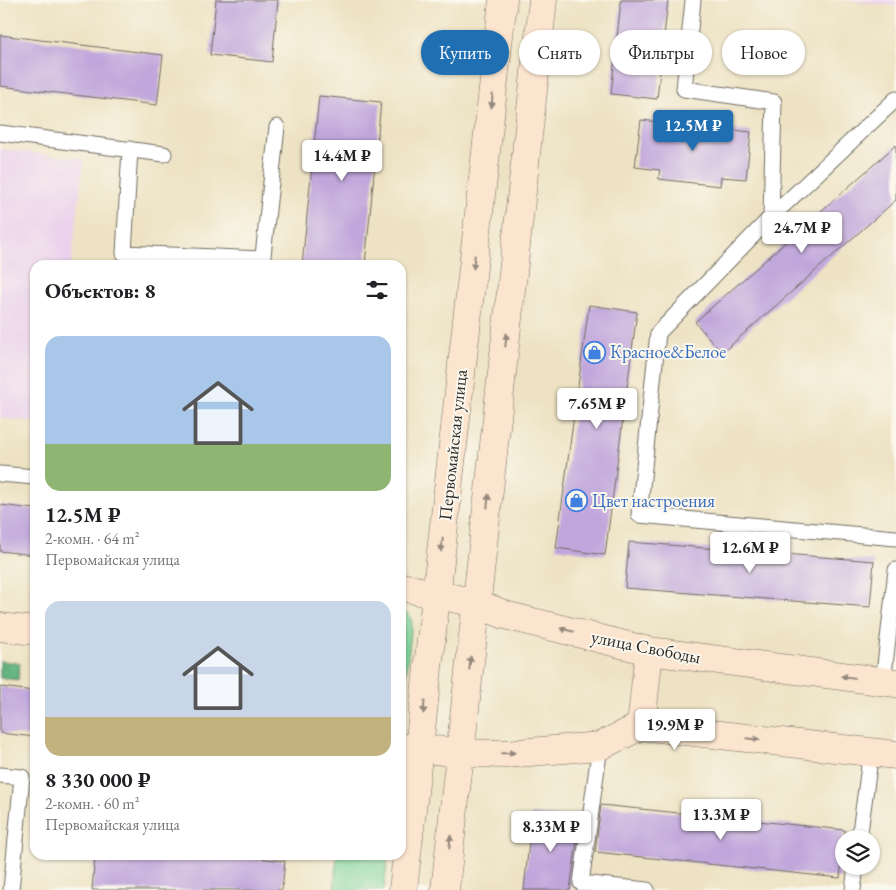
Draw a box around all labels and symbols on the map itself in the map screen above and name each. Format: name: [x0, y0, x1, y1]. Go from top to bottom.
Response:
one-way arrow: [488, 93, 496, 109]
pin: 12.5M ₽: [647, 110, 739, 152]
pin: 14.4M ₽: [296, 140, 388, 182]
pin: 24.7M ₽: [756, 212, 848, 254]
one-way arrow: [470, 254, 478, 270]
one-way arrow: [502, 331, 510, 347]
shop icon: Красное&Белое: [582, 340, 606, 364]
place label: Красное&Белое: [610, 340, 726, 363]
street label: Первомайская улица: [433, 367, 472, 522]
pin: 7.65M ₽: [551, 388, 643, 430]
shop icon: Цвет настроения: [564, 489, 588, 513]
place label: Цвет настроения: [592, 489, 715, 512]
one-way arrow: [484, 493, 492, 509]
pin: 12.6M ₽: [704, 532, 796, 574]
one-way arrow: [438, 538, 446, 554]
street label: улица Свободы: [589, 625, 703, 668]
one-way arrow: [559, 626, 574, 634]
one-way arrow: [466, 654, 474, 670]
one-way arrow: [839, 673, 855, 681]
one-way arrow: [420, 699, 428, 715]
pin: 19.9M ₽: [629, 708, 721, 751]
one-way arrow: [745, 735, 761, 743]
one-way arrow: [501, 749, 517, 757]
pin: 13.3M ₽: [675, 798, 767, 841]
pin: 8.33M ₽: [505, 810, 597, 853]
one-way arrow: [446, 833, 454, 849]

